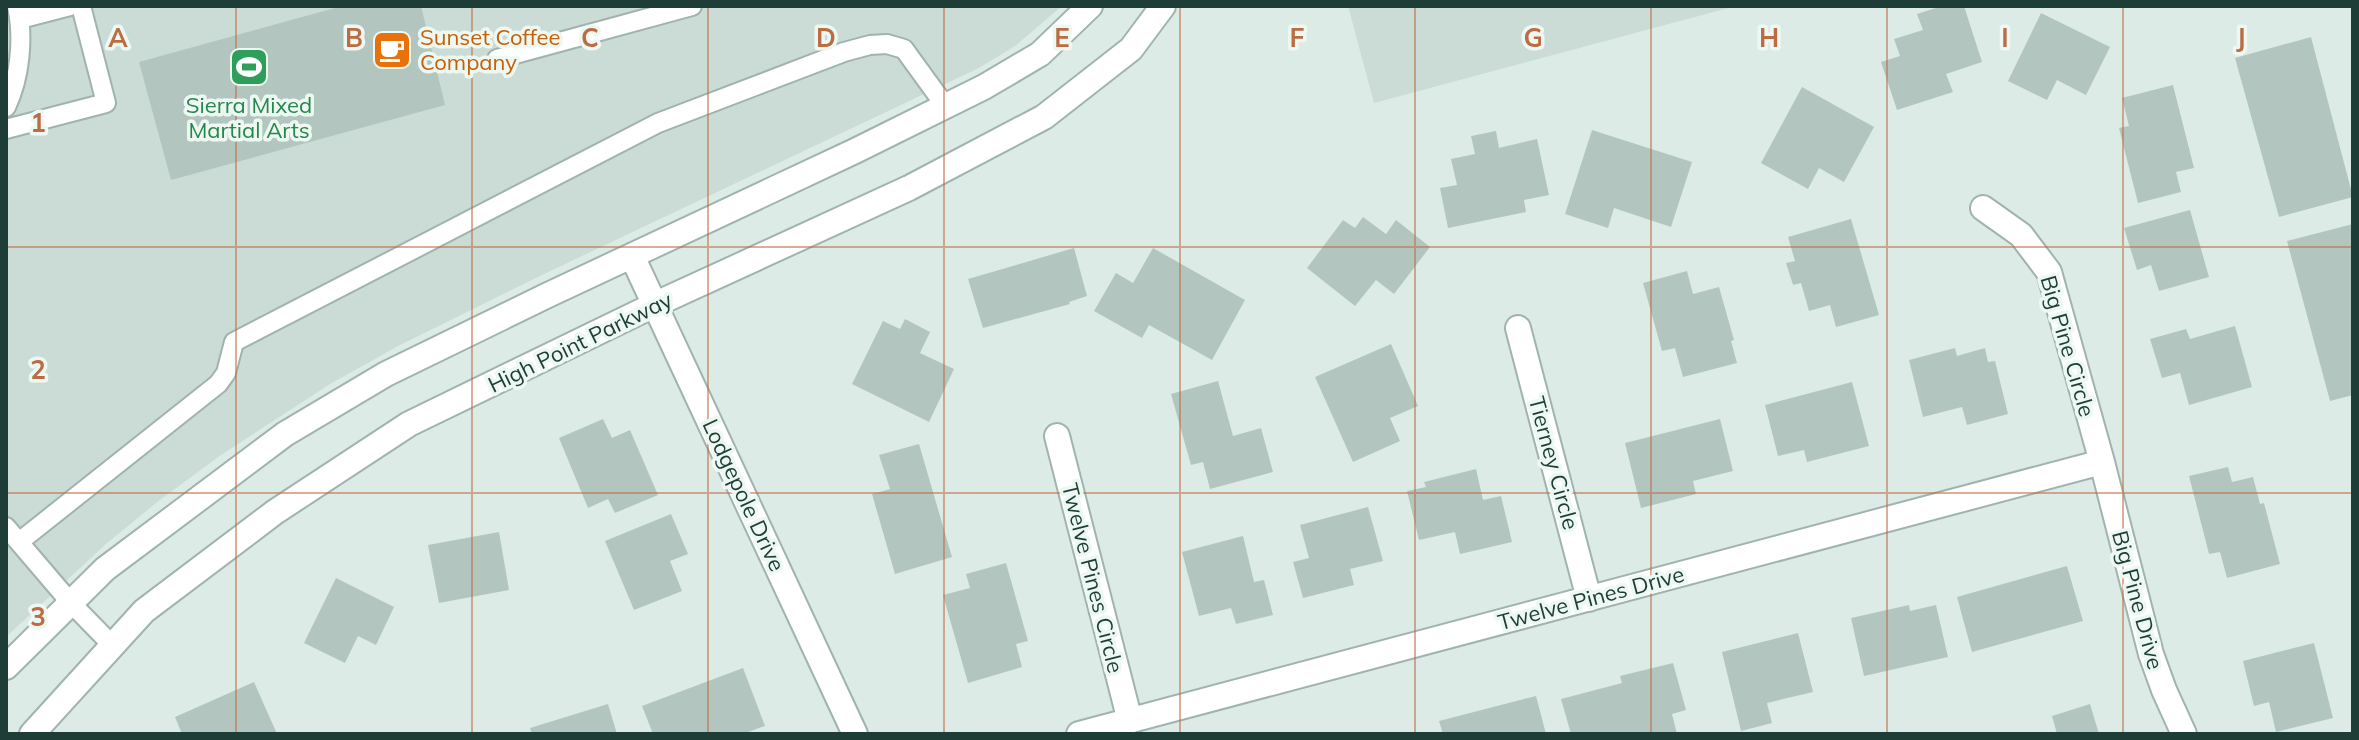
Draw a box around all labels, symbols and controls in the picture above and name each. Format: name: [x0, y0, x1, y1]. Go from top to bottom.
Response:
text: A: [108, 21, 128, 54]
text: B: [345, 21, 363, 54]
text: C: [581, 21, 599, 54]
text: D: [816, 21, 836, 54]
text: E: [1054, 21, 1070, 54]
text: F: [1290, 21, 1305, 54]
text: G: [1523, 21, 1543, 54]
text: H: [1759, 21, 1779, 54]
text: I: [2001, 21, 2009, 54]
text: J: [2236, 21, 2246, 54]
place label: Sunset Coffee Company: [420, 23, 560, 76]
cafe icon: Sunset Coffee Company: [371, 29, 413, 71]
sports icon: Sierra Mixed Martial Arts: [228, 46, 270, 88]
place label: Sierra Mixed Martial Arts: [186, 91, 312, 144]
text: 1: [30, 106, 46, 139]
street label: Big Pine Circle: [2034, 272, 2102, 420]
street label: High Point Parkway: [483, 285, 677, 399]
text: 2: [30, 353, 46, 386]
street label: Tierney Circle: [1523, 393, 1585, 533]
street label: Lodgepole Drive: [697, 414, 791, 576]
street label: Twelve Pines Circle: [1056, 480, 1130, 676]
street label: Big Pine Drive: [2106, 528, 2170, 672]
street label: Twelve Pines Drive: [1495, 560, 1687, 636]
text: 3: [30, 600, 46, 633]

